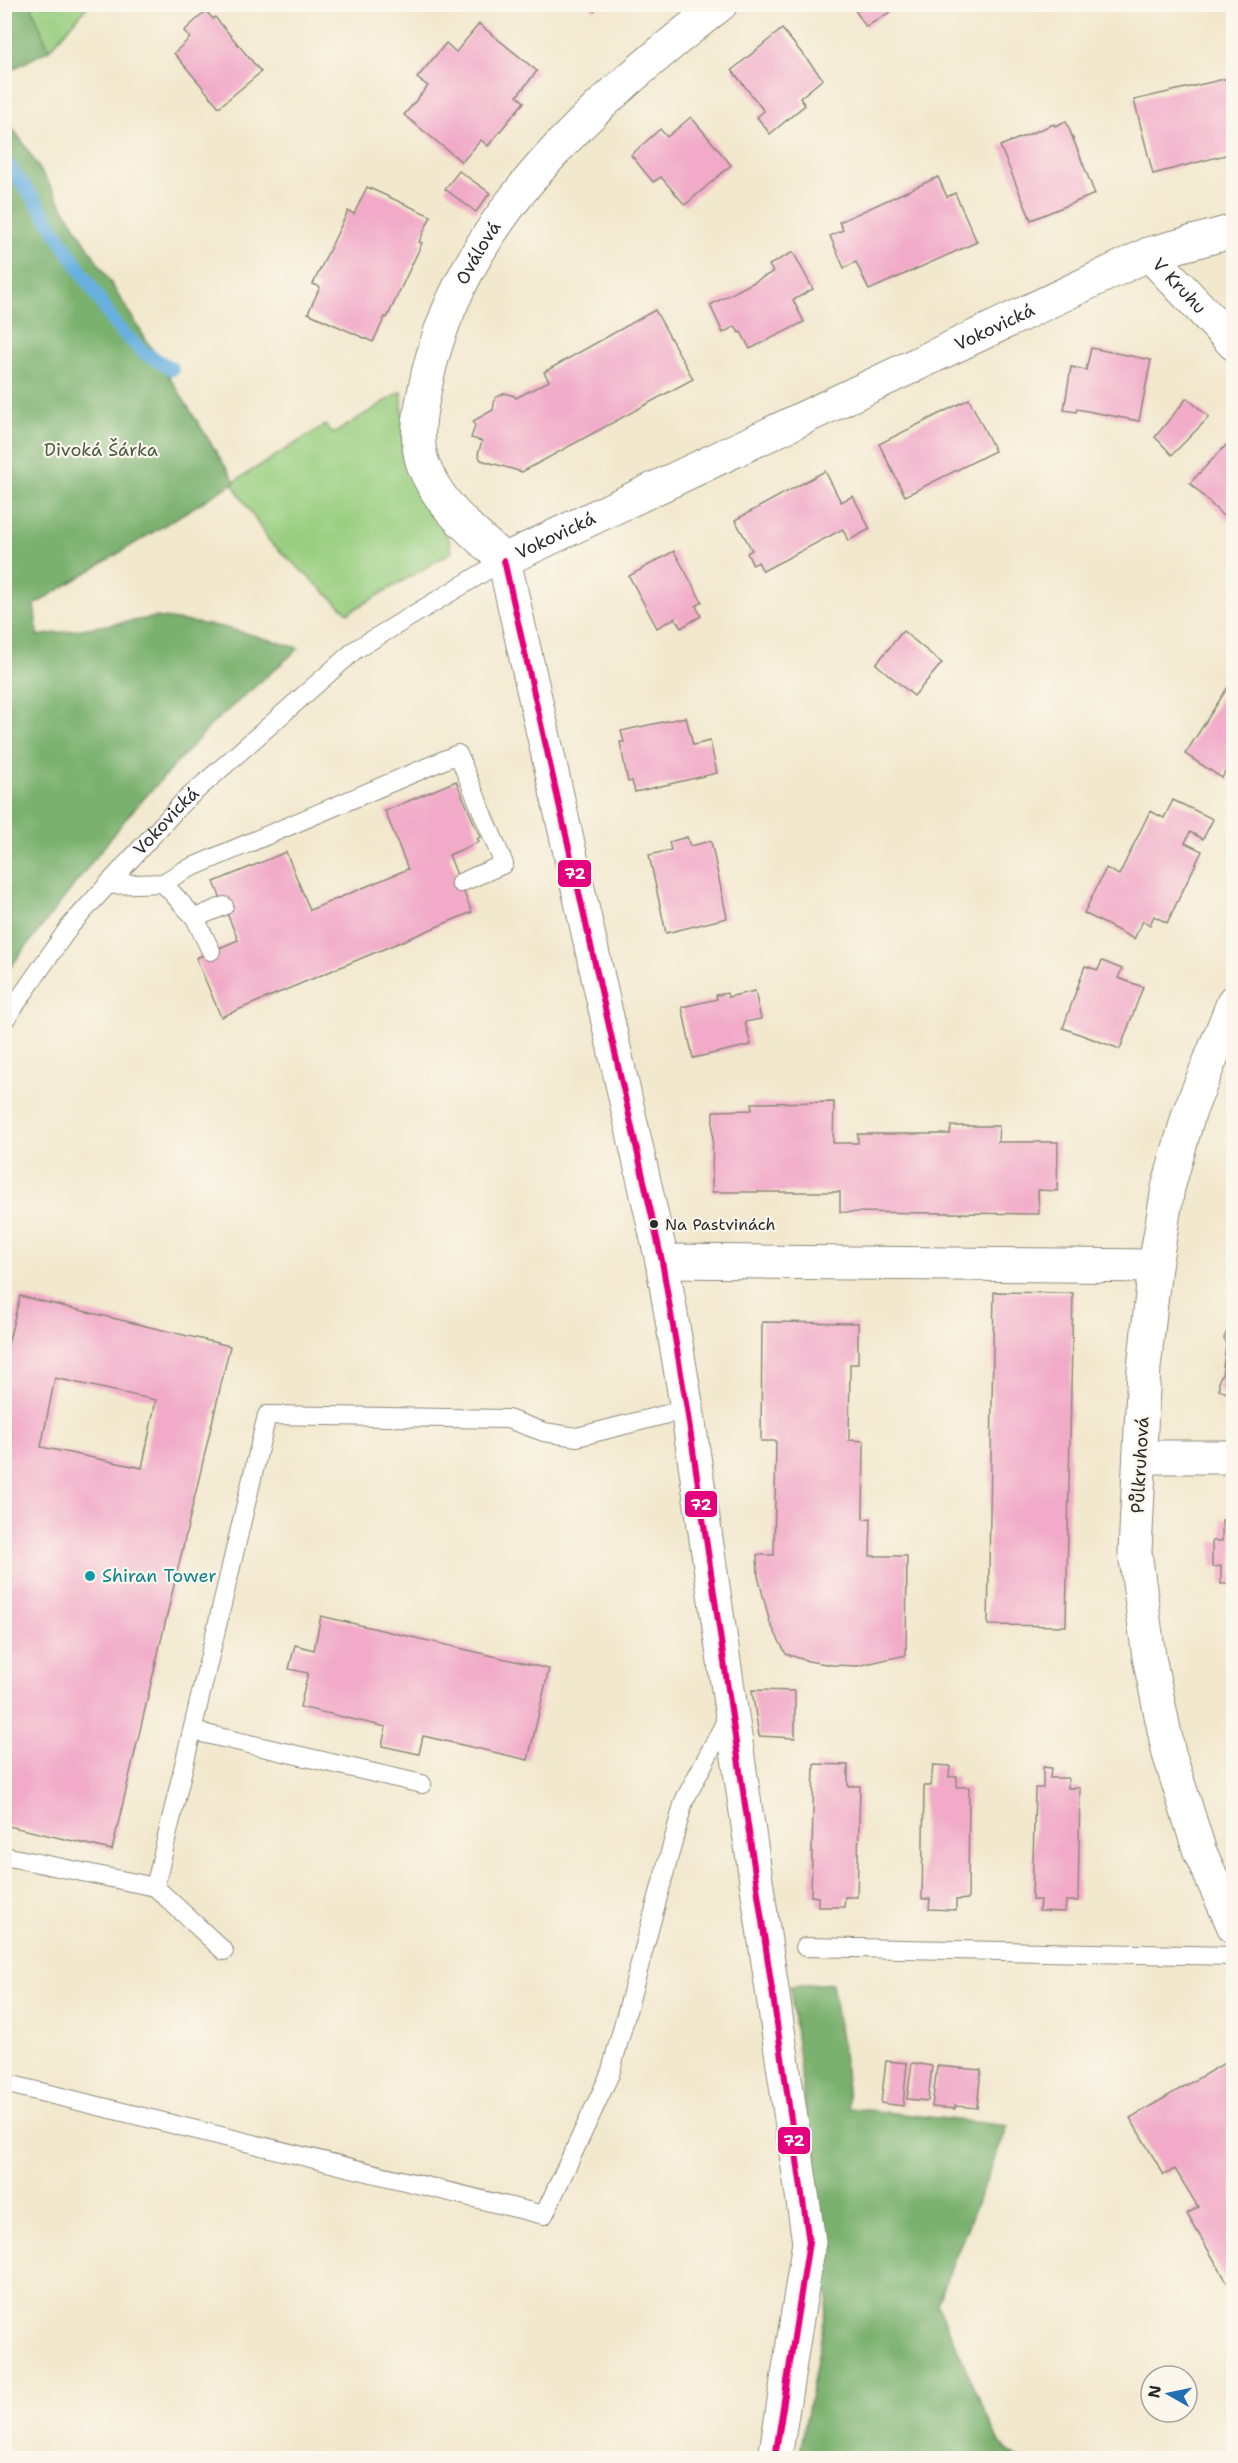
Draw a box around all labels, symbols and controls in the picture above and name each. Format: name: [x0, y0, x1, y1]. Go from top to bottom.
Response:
street label: Oválová: [450, 216, 506, 289]
street label: V Kruhu: [1147, 253, 1212, 319]
street label: Vokovická: [951, 298, 1039, 357]
park label: Divoká Šárka: [44, 438, 158, 462]
street label: Vokovická: [512, 506, 599, 565]
street label: Vokovická: [128, 781, 204, 861]
line badge: 72: [557, 859, 592, 888]
text: 72: [564, 863, 586, 884]
place label: Na Pastvinách: [665, 1214, 776, 1235]
marker: Na Pastvinách: [648, 1218, 660, 1230]
street label: Půlkruhová: [1125, 1416, 1155, 1514]
line badge: 72: [684, 1490, 718, 1518]
text: 72: [690, 1494, 712, 1515]
place label: Shiran Tower: [102, 1564, 217, 1588]
marker: Shiran Tower: [83, 1569, 97, 1583]
line badge: 72: [777, 2126, 811, 2155]
text: 72: [783, 2130, 805, 2151]
north arrow: [1139, 2364, 1199, 2424]
text: N: [1143, 2384, 1166, 2400]

